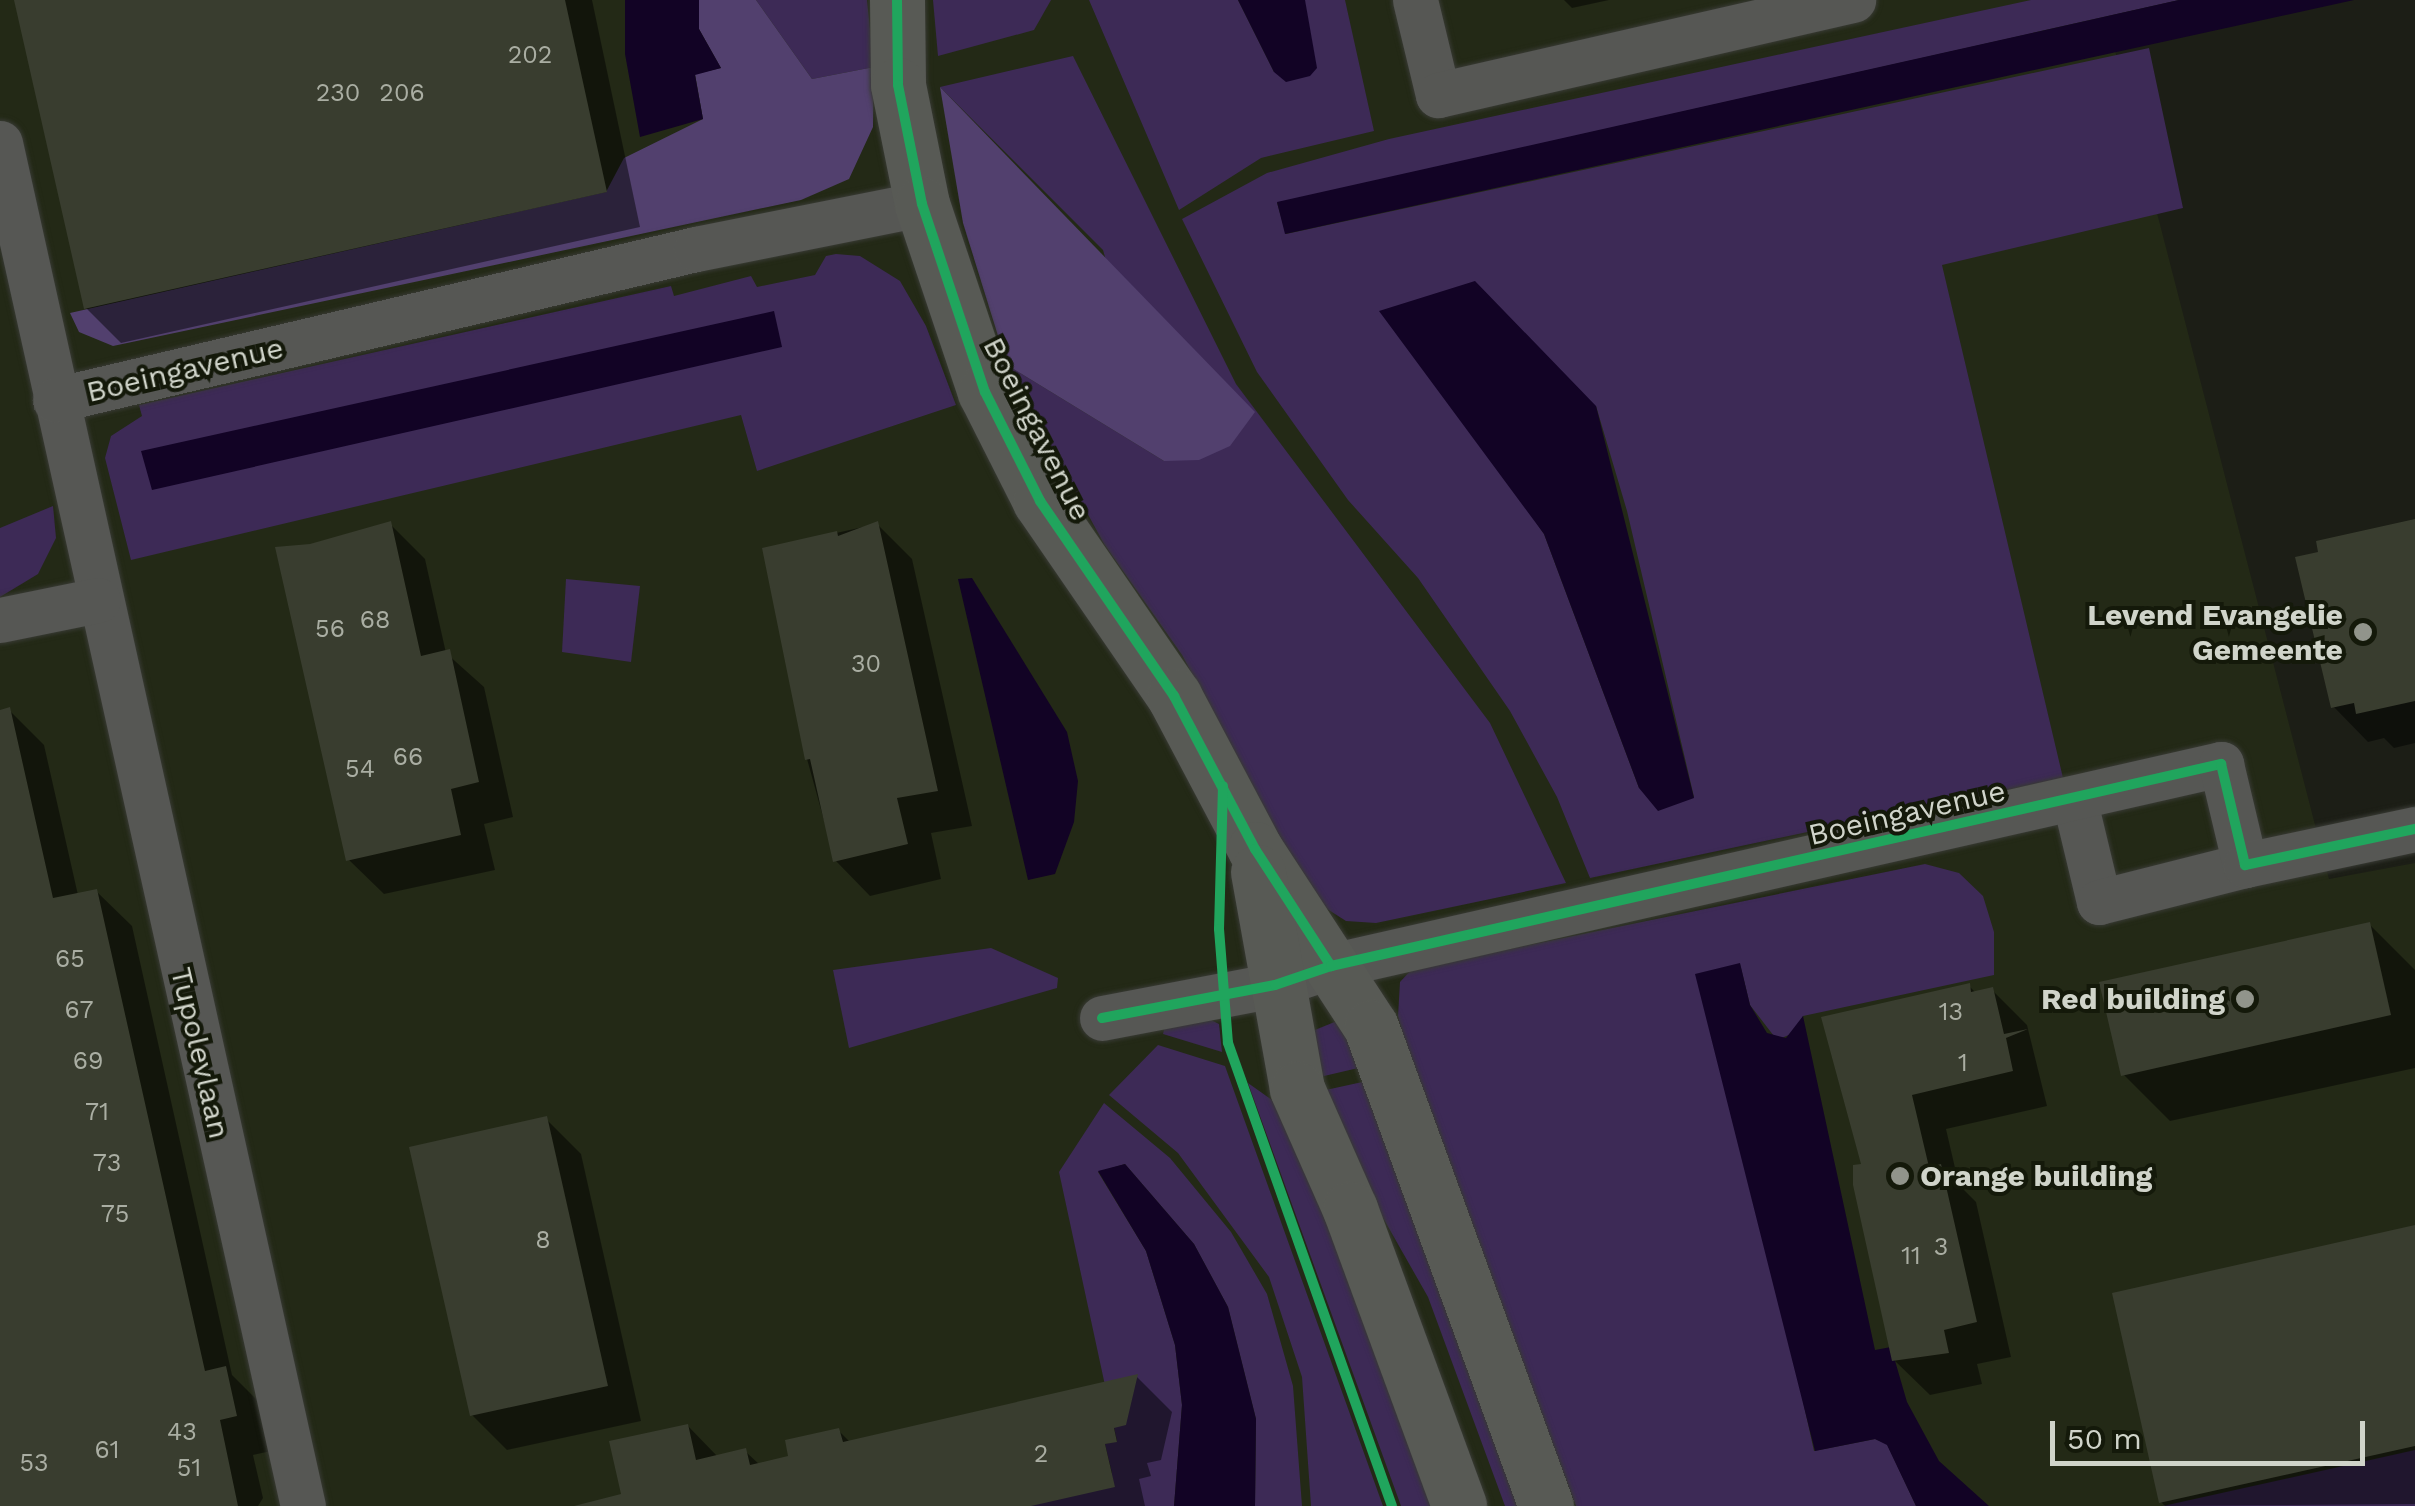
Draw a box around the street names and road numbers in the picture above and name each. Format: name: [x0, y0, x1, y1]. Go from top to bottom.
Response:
street label: Boeingavenue: [83, 330, 287, 410]
street label: Boeingavenue: [975, 331, 1099, 527]
street label: Boeingavenue: [1805, 773, 2009, 853]
street label: Tupolevlaan: [163, 964, 237, 1142]

